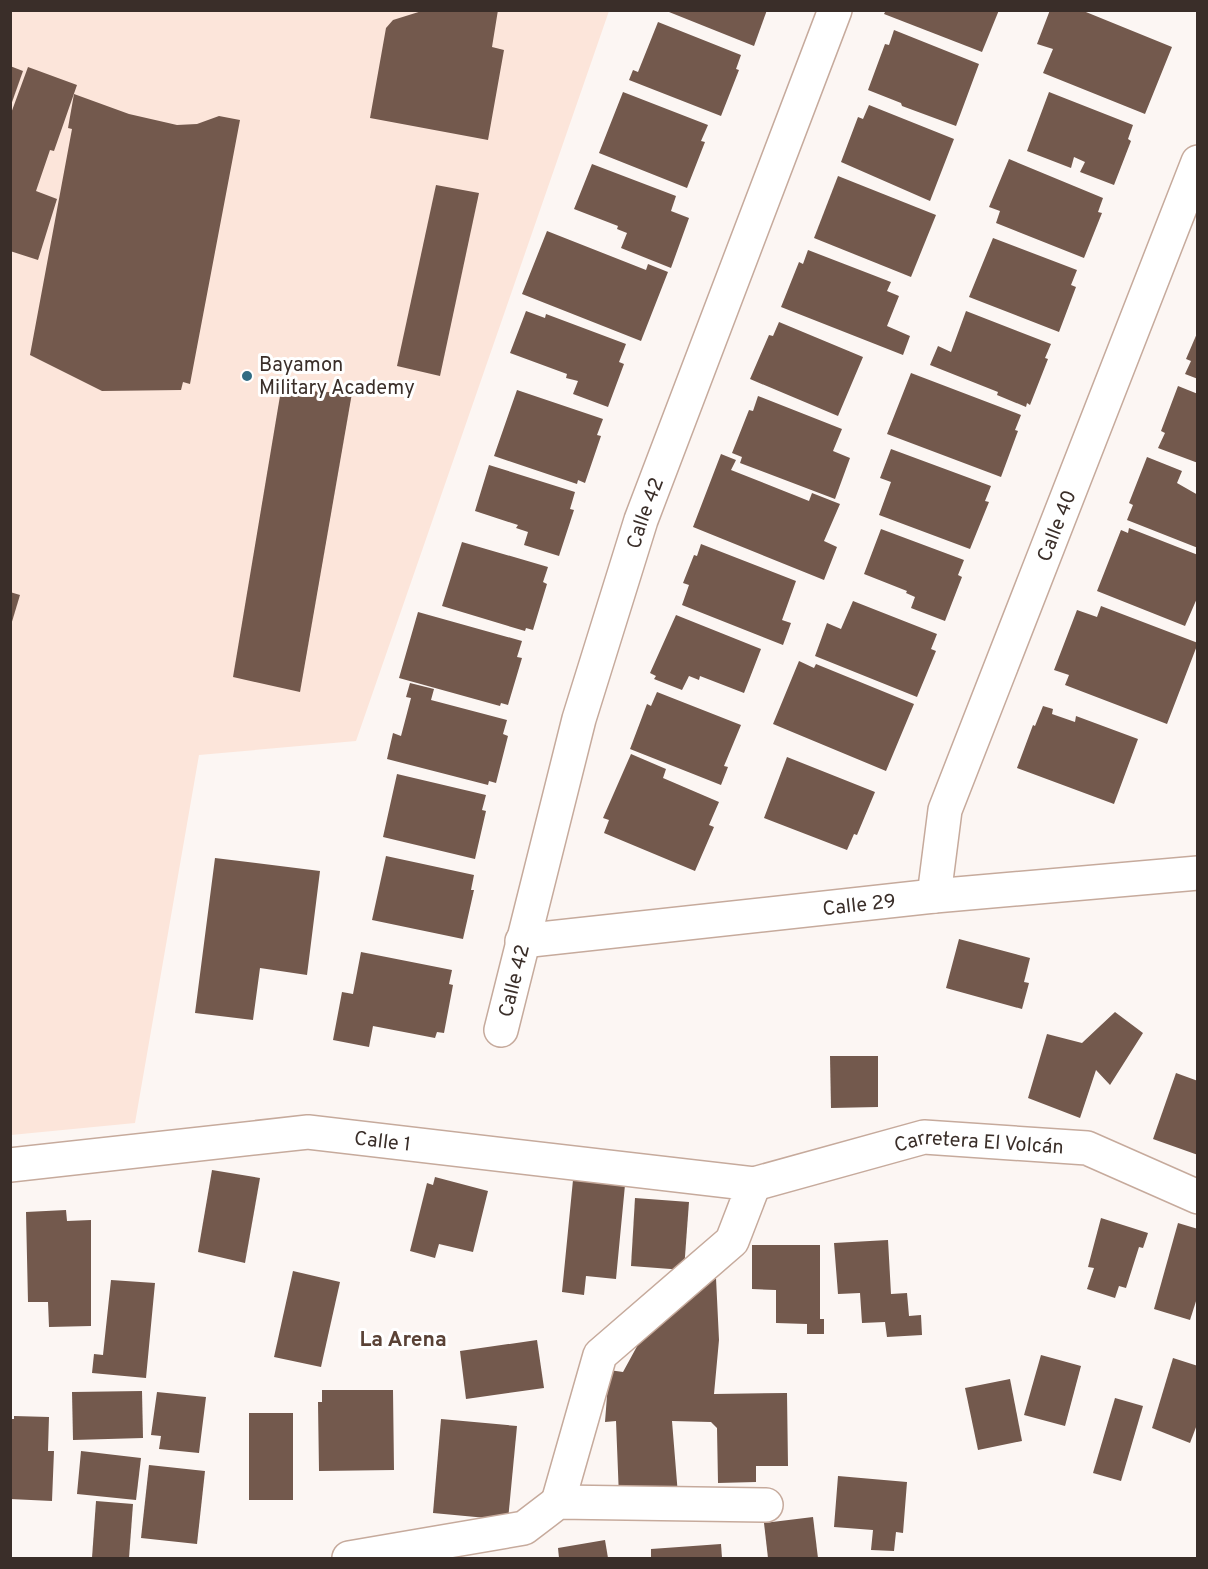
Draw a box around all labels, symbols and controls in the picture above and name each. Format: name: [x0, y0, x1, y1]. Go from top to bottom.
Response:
place label: Bayamon Military Academy: [259, 353, 415, 402]
marker: Bayamon Military Academy: [240, 369, 254, 383]
street label: Calle 42: [622, 474, 671, 552]
street label: Calle 40: [1032, 487, 1084, 566]
street label: Calle 29: [821, 889, 897, 923]
street label: Calle 42: [494, 942, 537, 1020]
street label: Calle 1: [353, 1126, 412, 1159]
street label: Carretera El Volcán: [891, 1126, 1064, 1161]
district label: La Arena: [359, 1327, 447, 1354]

